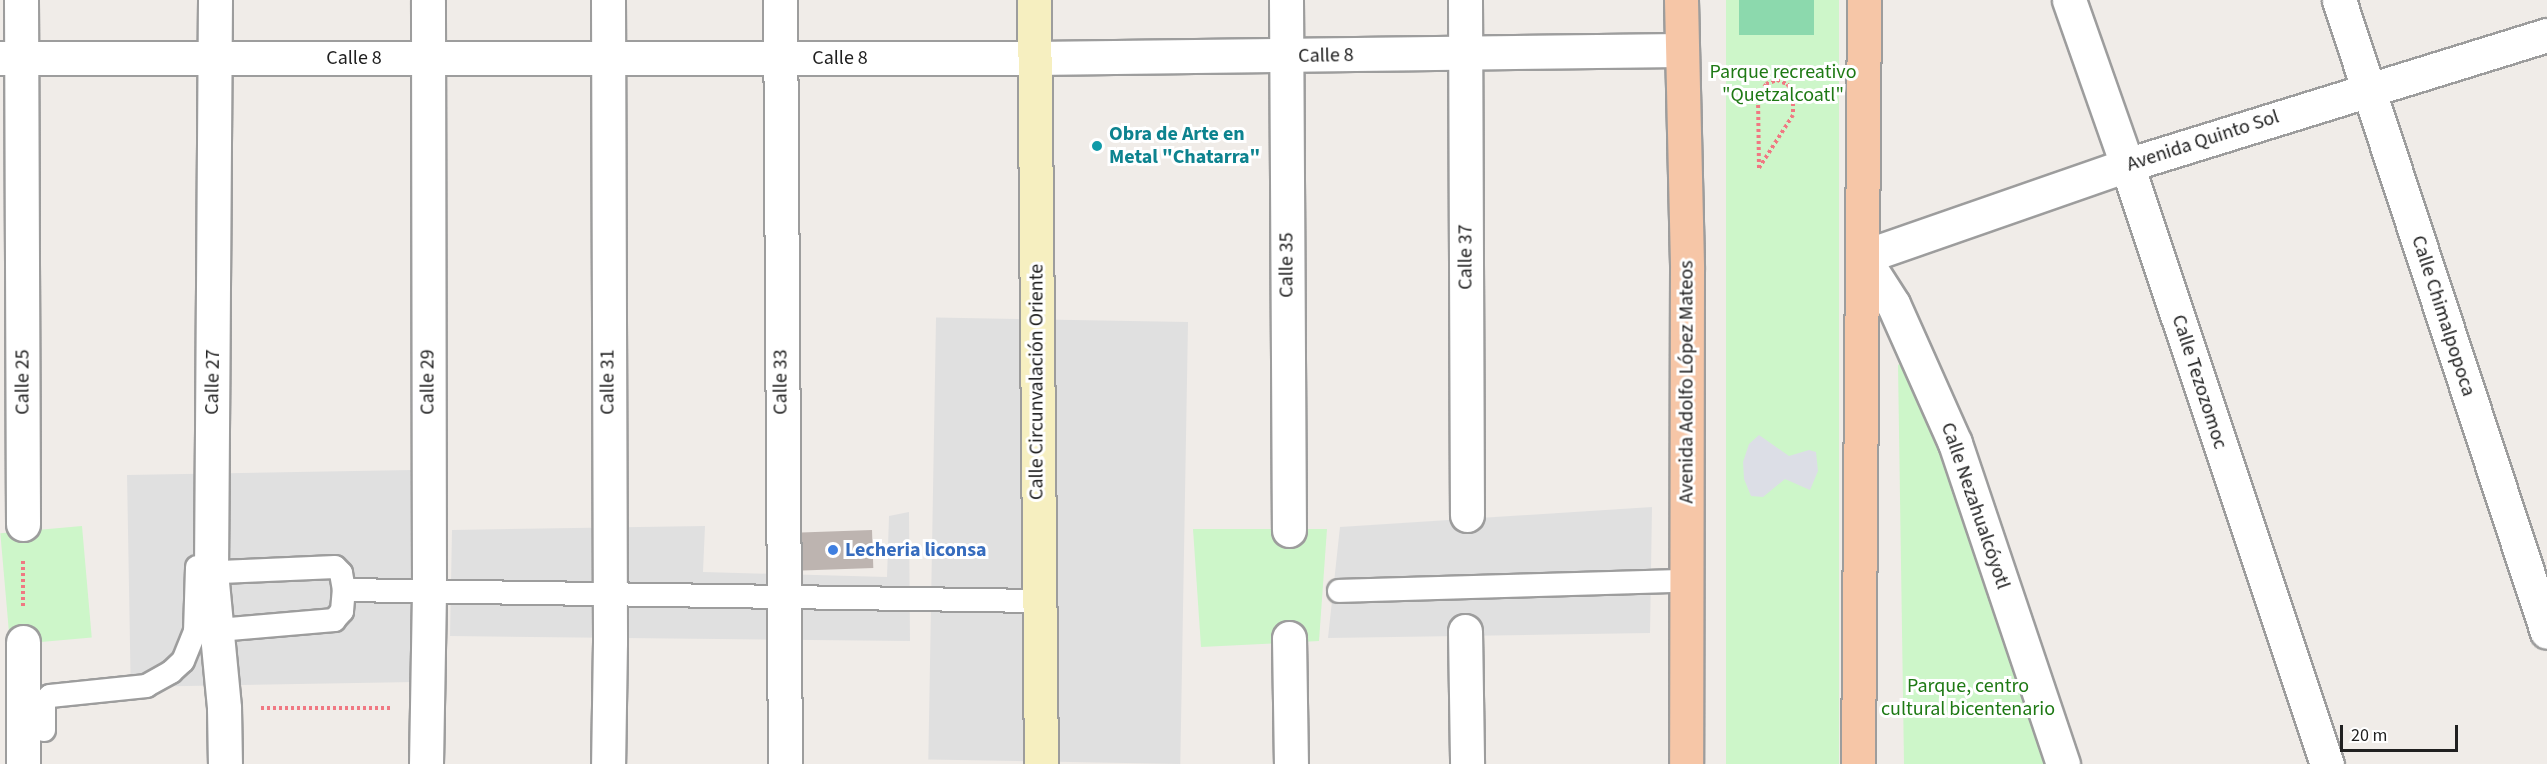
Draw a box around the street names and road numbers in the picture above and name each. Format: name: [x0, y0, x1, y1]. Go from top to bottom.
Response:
street label: Calle 8: [1298, 44, 1354, 68]
street label: Calle 8: [326, 46, 382, 70]
street label: Calle 8: [812, 46, 868, 70]
street label: Avenida Quinto Sol: [2124, 105, 2282, 177]
street label: Calle 37: [1454, 224, 1478, 290]
street label: Calle 35: [1275, 232, 1299, 298]
street label: Calle Chimalpopoca: [2406, 233, 2480, 399]
street label: Avenida Adolfo López Mateos: [1675, 260, 1699, 504]
street label: Calle Circunvalación Oriente: [1025, 264, 1049, 500]
street label: Calle Tezozomoc: [2166, 312, 2232, 452]
street label: Calle 25: [11, 349, 35, 415]
street label: Calle 27: [200, 349, 226, 415]
street label: Calle 29: [416, 349, 440, 415]
street label: Calle 31: [596, 349, 620, 415]
street label: Calle 33: [769, 349, 793, 415]
street label: Calle Nezahualcóyotl: [1935, 420, 2015, 592]

